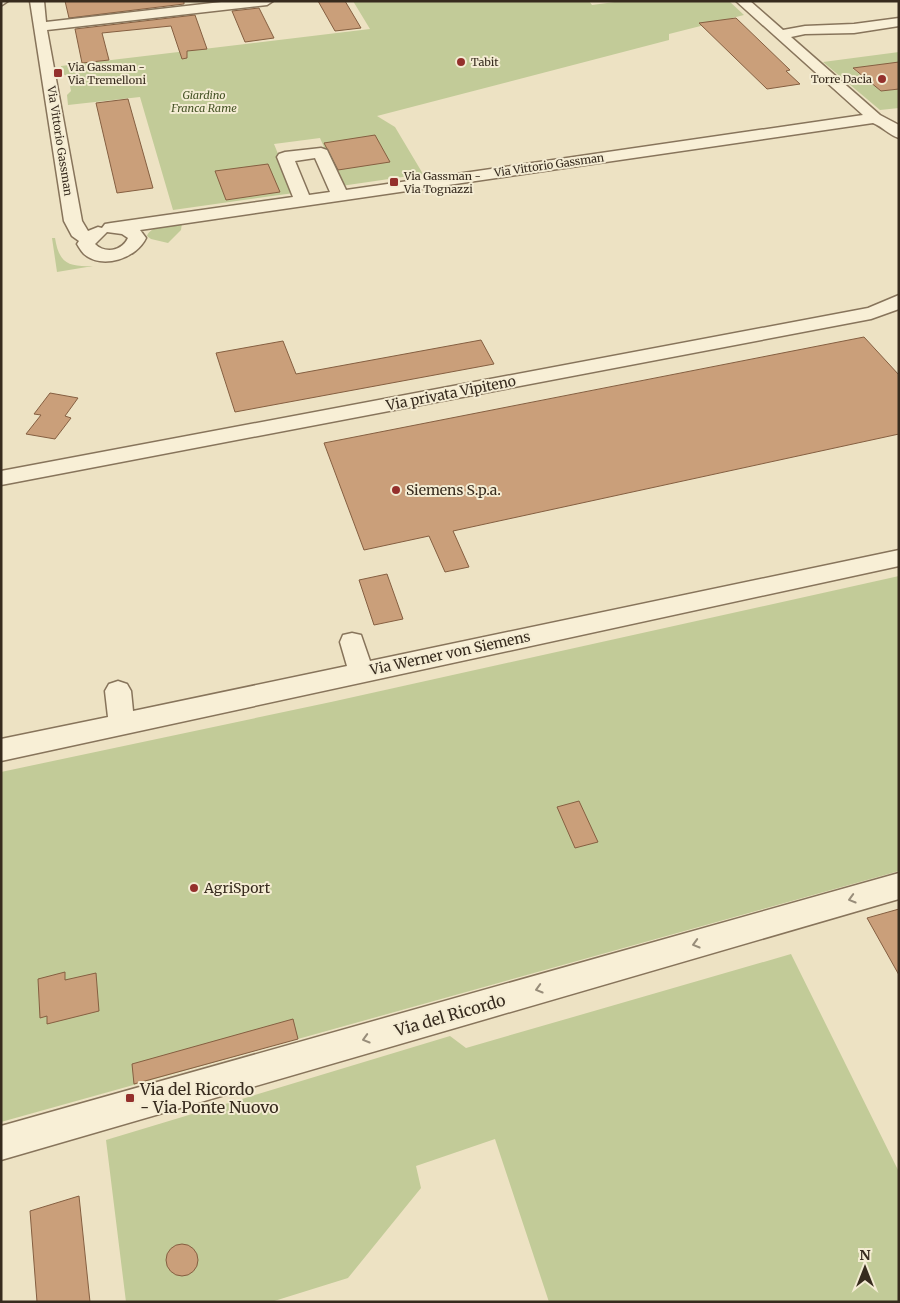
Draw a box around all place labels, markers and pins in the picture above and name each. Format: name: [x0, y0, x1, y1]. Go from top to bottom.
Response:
place label: Tabit: [471, 55, 499, 69]
marker: Tabit: [455, 56, 467, 68]
place label: Via Gassman - Via Tremelloni: [67, 60, 146, 87]
marker: Via Gassman - Via Tremelloni: [52, 67, 64, 79]
place label: Torre Dacia: [811, 72, 872, 86]
marker: Torre Dacia: [876, 73, 888, 85]
place label: Via Gassman - Via Tognazzi: [403, 169, 481, 196]
marker: Via Gassman - Via Tognazzi: [388, 176, 400, 188]
place label: Siemens S.p.a.: [406, 481, 501, 499]
marker: Siemens S.p.a.: [390, 484, 402, 496]
place label: AgriSport: [203, 879, 271, 897]
marker: AgriSport: [188, 882, 200, 894]
place label: Via del Ricordo - Via Ponte Nuovo: [139, 1079, 279, 1117]
marker: Via del Ricordo - Via Ponte Nuovo: [124, 1092, 136, 1104]

